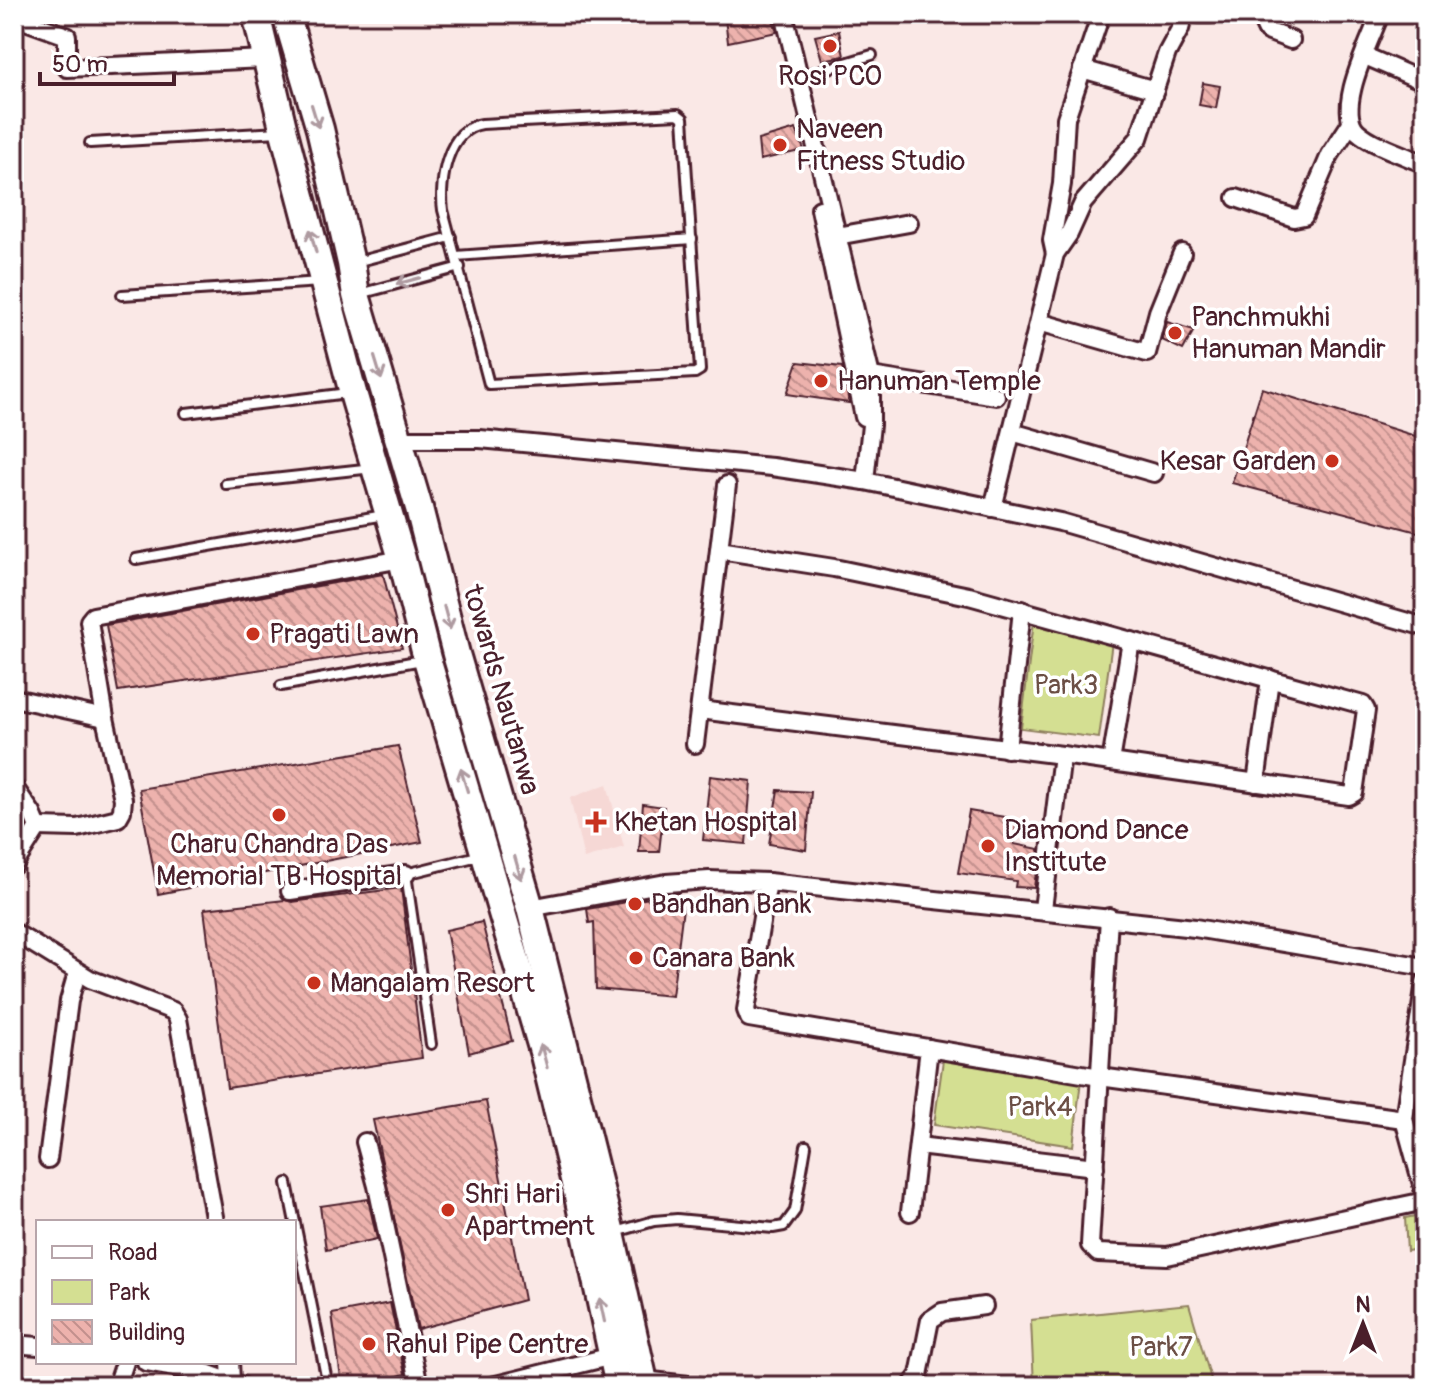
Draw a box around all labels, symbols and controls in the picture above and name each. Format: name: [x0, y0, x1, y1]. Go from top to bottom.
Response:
scale bar: [40, 36, 174, 86]
marker: Rosi PCO: [821, 37, 839, 55]
text: 50 m: [52, 50, 108, 79]
place label: Rosi PCO: [778, 59, 882, 94]
one-way arrow: [309, 103, 324, 128]
place label: Naveen Fitness Studio: [796, 112, 965, 179]
marker: Naveen Fitness Studio: [771, 136, 789, 154]
one-way arrow: [305, 229, 320, 255]
one-way arrow: [395, 275, 421, 290]
place label: Panchmukhi Hanuman Mandir: [1191, 300, 1386, 367]
marker: Panchmukhi Hanuman Mandir: [1166, 324, 1184, 342]
one-way arrow: [371, 354, 386, 380]
place label: Hanuman Temple: [837, 364, 1041, 399]
marker: Hanuman Temple: [812, 372, 830, 390]
place label: Kesar Garden: [1160, 444, 1316, 479]
marker: Kesar Garden: [1323, 452, 1341, 470]
street label: towards Nautanwa: [454, 580, 548, 799]
one-way arrow: [440, 605, 455, 631]
place label: Pragati Lawn: [269, 617, 419, 652]
marker: Pragati Lawn: [244, 625, 262, 643]
park label: Park3: [1034, 668, 1098, 703]
one-way arrow: [456, 767, 471, 793]
place label: Khetan Hospital: [614, 805, 798, 840]
marker: Charu Chandra Das Memorial TB Hospital: [270, 806, 288, 824]
marker: Khetan Hospital: [585, 811, 607, 833]
place label: Diamond Dance Institute: [1004, 813, 1189, 880]
place label: Charu Chandra Das Memorial TB Hospital: [156, 827, 402, 894]
marker: Diamond Dance Institute: [979, 837, 997, 855]
one-way arrow: [512, 855, 527, 881]
place label: Bandhan Bank: [651, 887, 812, 922]
marker: Bandhan Bank: [626, 895, 644, 913]
place label: Canara Bank: [652, 941, 795, 976]
marker: Canara Bank: [627, 949, 645, 967]
place label: Mangalam Resort: [330, 966, 535, 1001]
marker: Mangalam Resort: [305, 974, 323, 992]
one-way arrow: [536, 1044, 551, 1070]
park label: Park4: [1007, 1090, 1073, 1125]
place label: Shri Hari Apartment: [464, 1177, 595, 1244]
marker: Shri Hari Apartment: [439, 1201, 457, 1219]
legend: [36, 1220, 296, 1364]
text: Road: [108, 1238, 158, 1267]
text: Park: [108, 1278, 150, 1307]
north arrow: [1323, 1284, 1403, 1364]
text: N: [1356, 1291, 1371, 1319]
one-way arrow: [594, 1297, 609, 1323]
text: Building: [108, 1318, 185, 1347]
place label: Rahul Pipe Centre: [385, 1327, 589, 1362]
park label: Park7: [1129, 1330, 1193, 1365]
marker: Rahul Pipe Centre: [360, 1335, 378, 1353]

